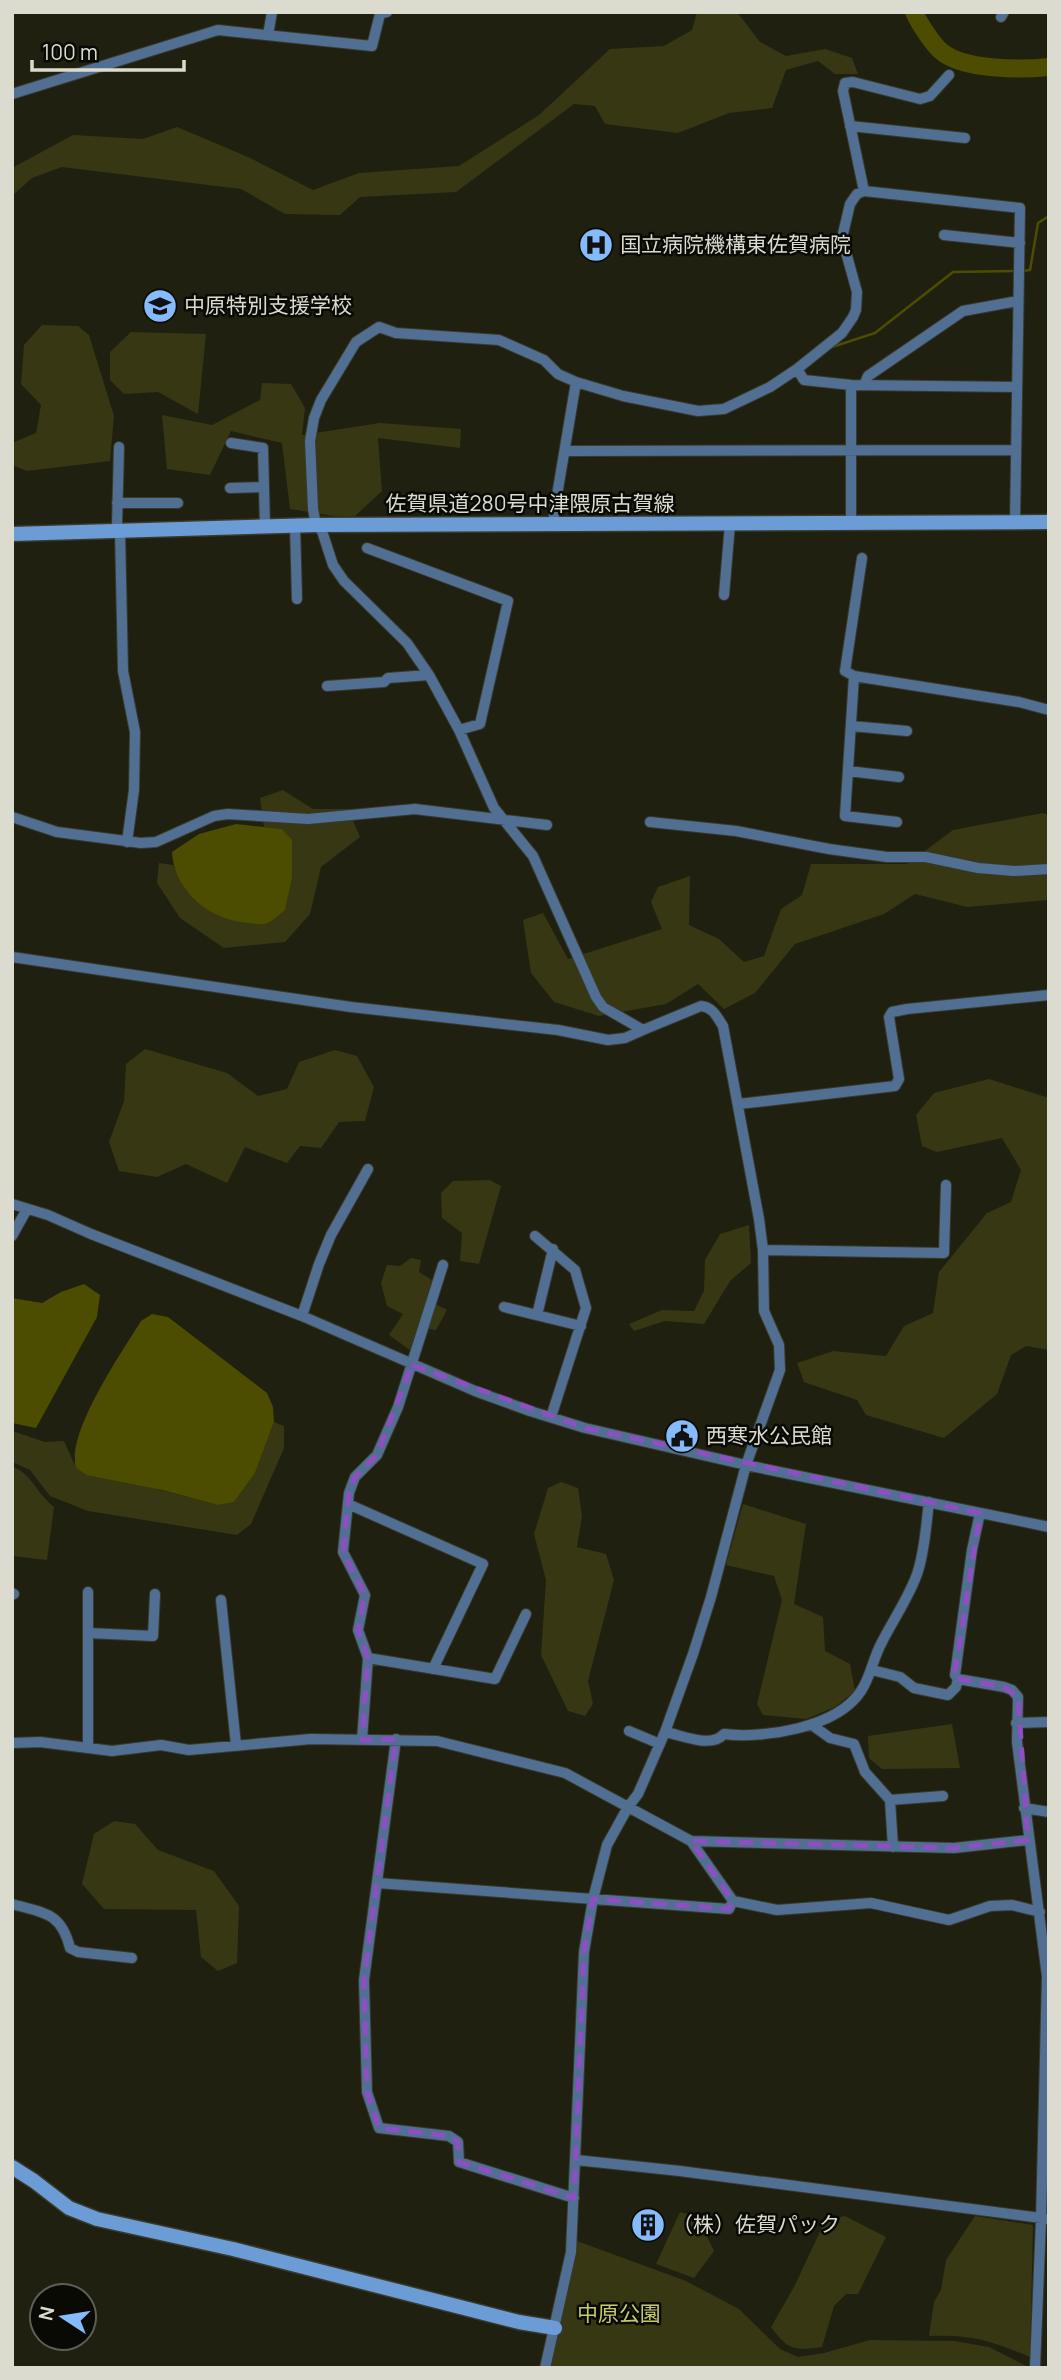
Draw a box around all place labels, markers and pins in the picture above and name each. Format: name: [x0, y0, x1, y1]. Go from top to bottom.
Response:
hospital icon: 国立病院機構東佐賀病院: [577, 226, 615, 264]
place label: 国立病院機構東佐賀病院: [620, 230, 851, 258]
school or university icon: 中原特別支援学校: [141, 287, 179, 325]
place label: 中原特別支援学校: [184, 291, 352, 319]
public building icon: 西寒水公民館: [663, 1417, 701, 1455]
place label: 西寒水公民館: [706, 1421, 832, 1449]
building icon: （株）佐賀パック: [629, 2206, 667, 2244]
place label: （株）佐賀パック: [672, 2210, 840, 2238]

